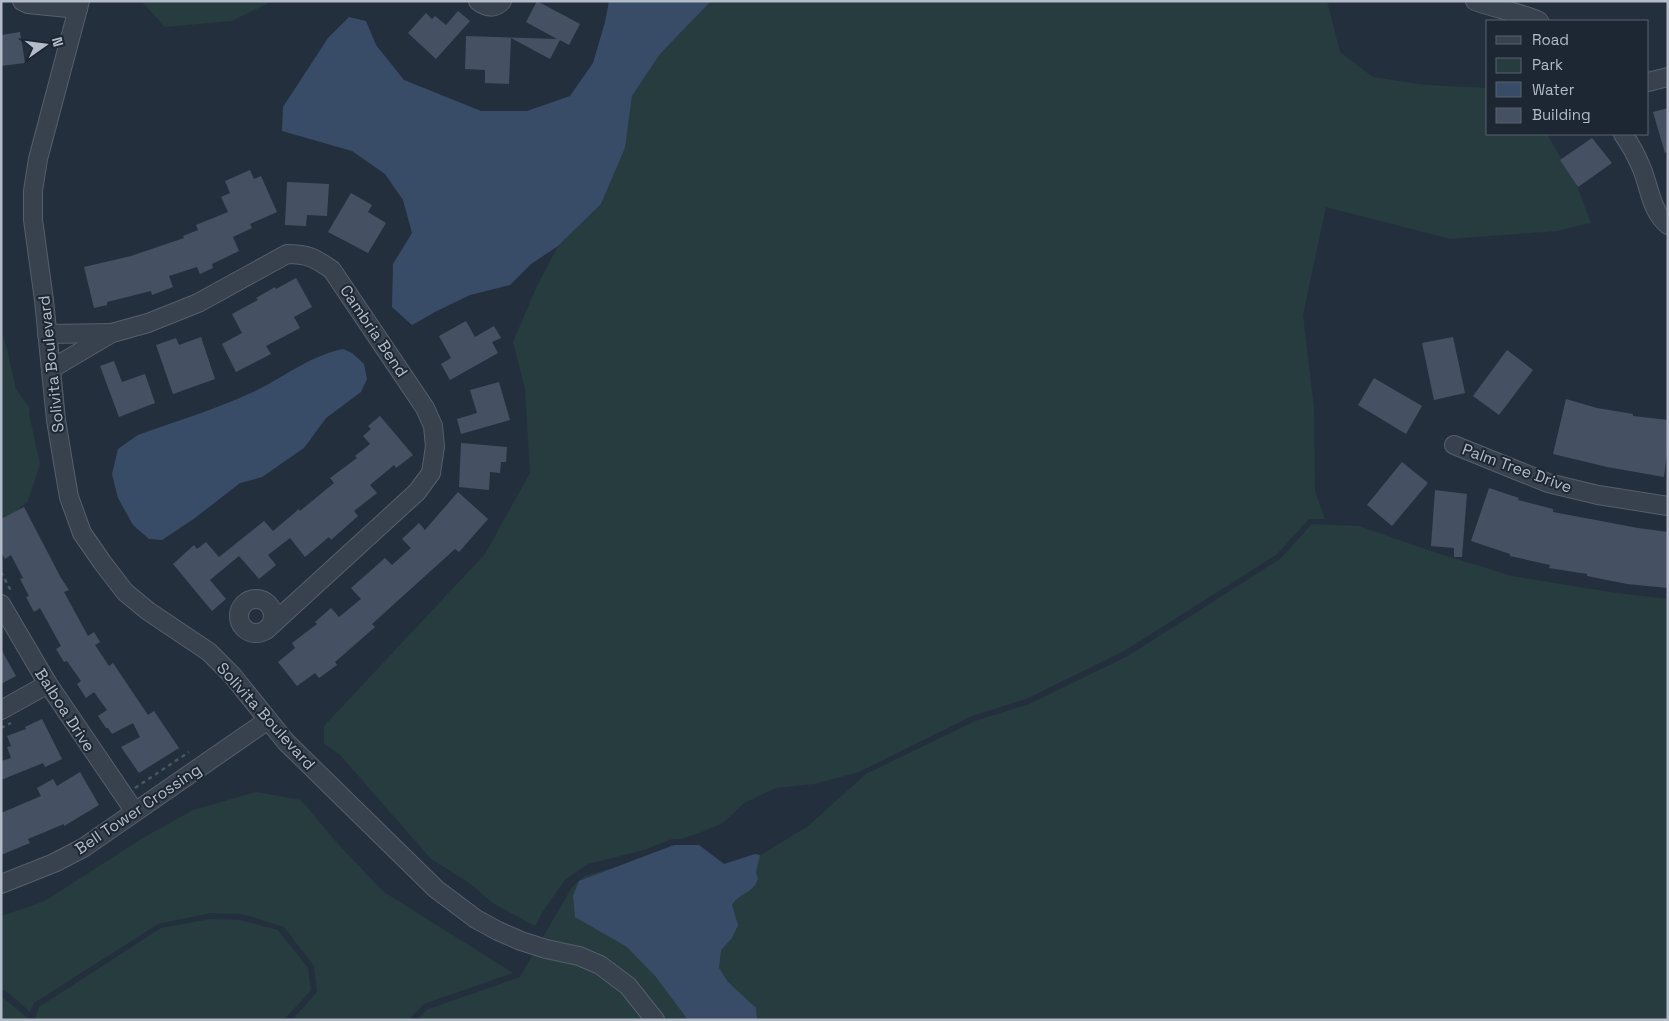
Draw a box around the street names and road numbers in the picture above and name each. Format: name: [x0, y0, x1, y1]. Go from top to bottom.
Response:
street label: Cambria Bend: [335, 281, 413, 381]
street label: Solivita Boulevard: [33, 294, 69, 434]
street label: Palm Tree Drive: [1459, 438, 1575, 498]
street label: Solivita Boulevard: [212, 658, 320, 774]
street label: Balboa Drive: [30, 664, 100, 756]
street label: Bell Tower Crossing: [71, 759, 205, 859]

